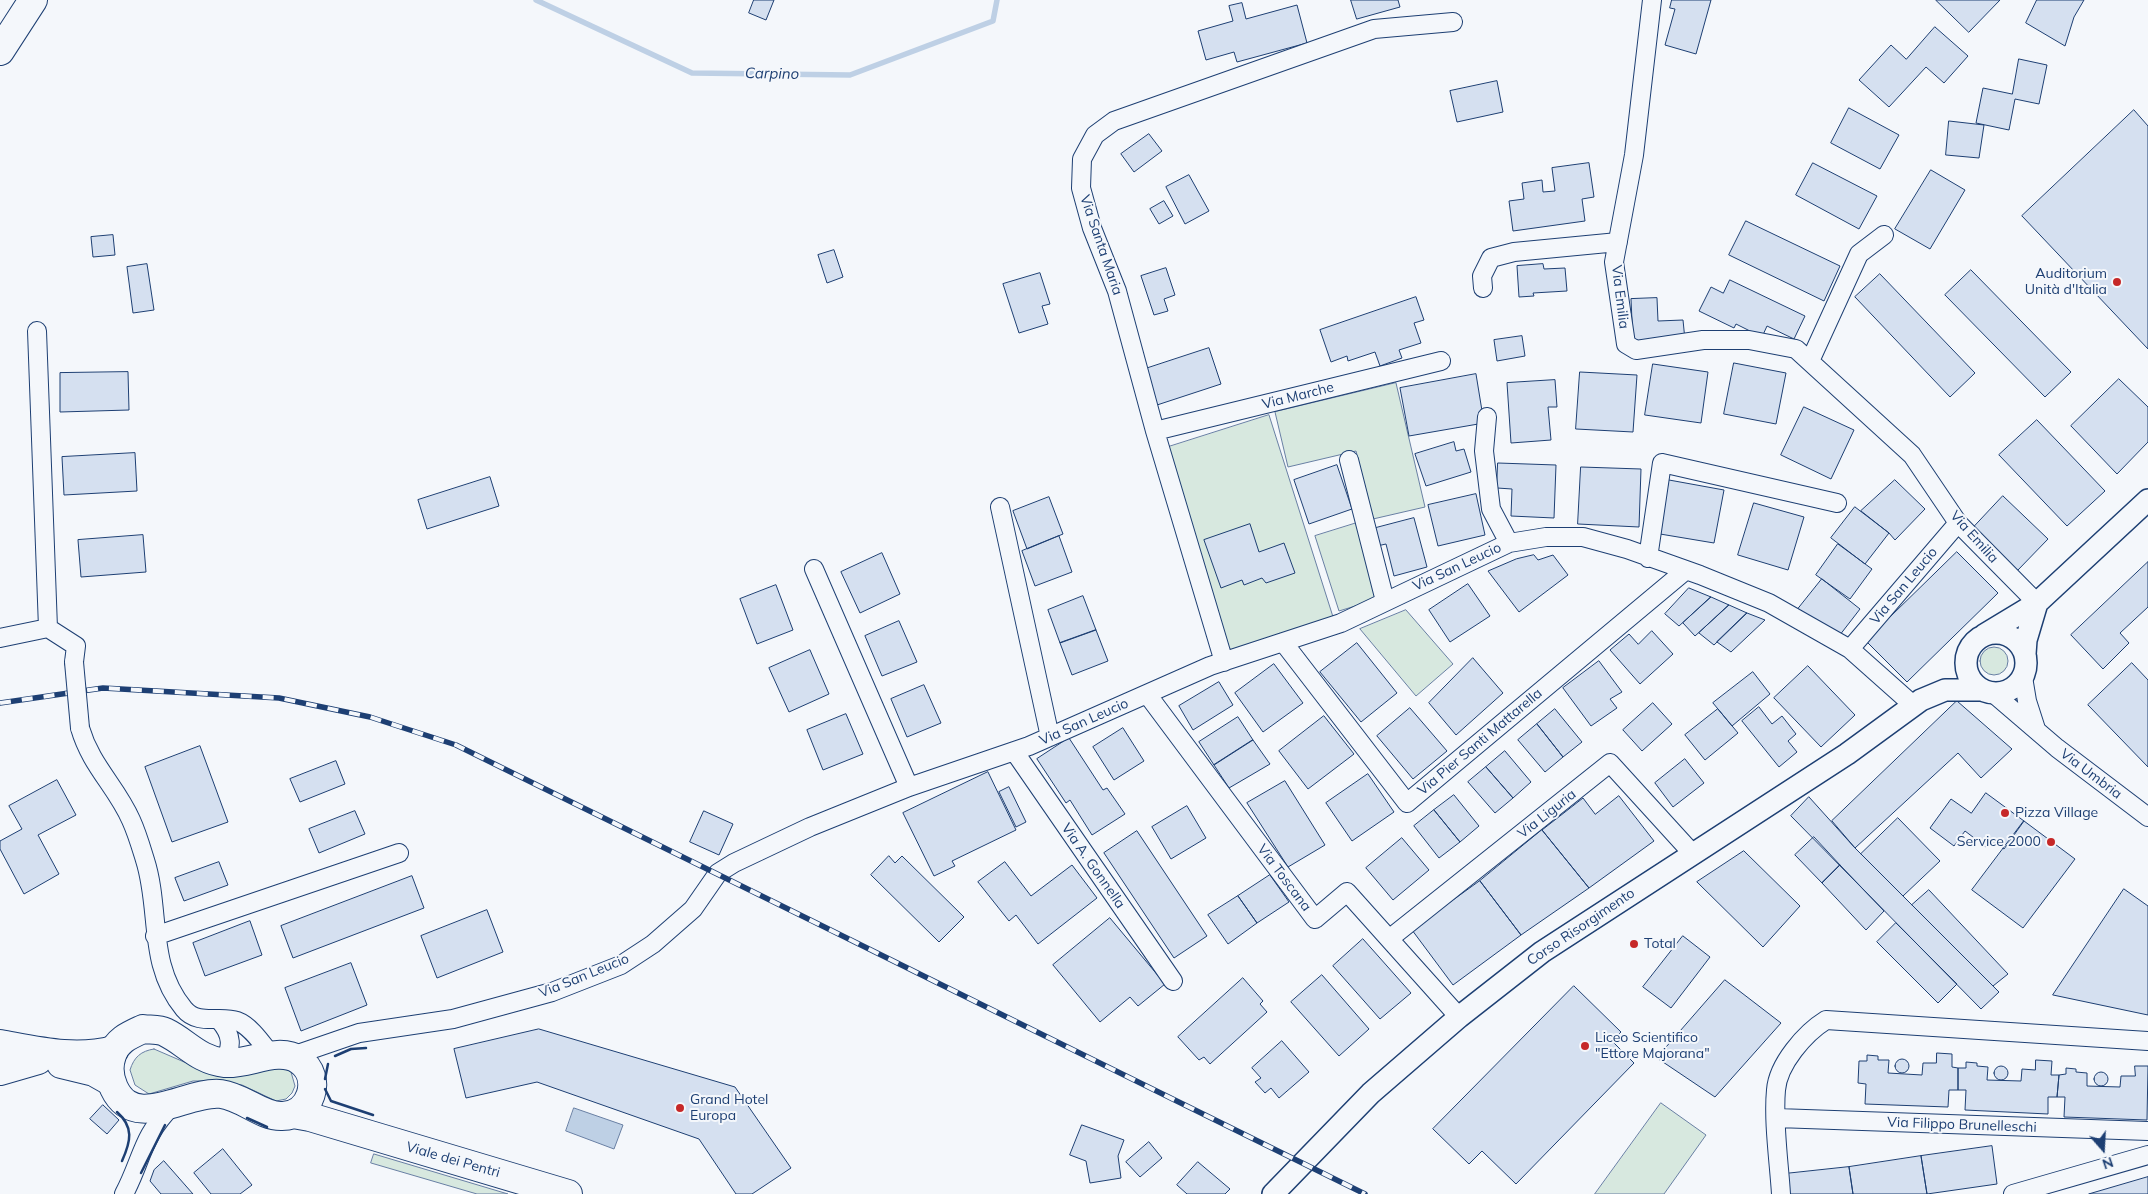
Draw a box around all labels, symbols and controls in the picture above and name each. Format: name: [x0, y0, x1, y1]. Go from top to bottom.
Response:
water label: Carpino: [745, 65, 799, 83]
street label: Via Santa Maria: [1076, 193, 1126, 297]
street label: Via Emilia: [1608, 264, 1632, 330]
place label: Auditorium Unità d'Italia: [2025, 266, 2107, 298]
marker: Auditorium Unità d'Italia: [2111, 276, 2123, 288]
street label: Via Marche: [1260, 379, 1336, 413]
street label: Via Emilia: [1946, 508, 2002, 566]
street label: Via San Leucio: [1410, 539, 1504, 595]
street label: Via San Leucio: [1867, 544, 1941, 628]
street label: Via Pier Santi Mattarella: [1414, 685, 1546, 799]
street label: Via San Leucio: [1037, 695, 1131, 749]
street label: Via Umbria: [2057, 745, 2125, 803]
street label: Via Liguria: [1514, 786, 1580, 842]
place label: Pizza Village: [2015, 805, 2098, 821]
marker: Pizza Village: [1999, 807, 2011, 819]
street label: Via A. Gonnella: [1057, 820, 1129, 912]
place label: Service 2000: [1957, 834, 2041, 850]
marker: Service 2000: [2045, 836, 2057, 848]
street label: Via Toscana: [1253, 841, 1315, 915]
street label: Corso Risorgimento: [1524, 885, 1638, 969]
place label: Total: [1644, 936, 1676, 952]
marker: Total: [1628, 938, 1640, 950]
street label: Via San Leucio: [537, 950, 631, 1002]
place label: Liceo Scientifico "Ettore Majorana": [1595, 1030, 1710, 1062]
marker: Liceo Scientifico "Ettore Majorana": [1579, 1040, 1591, 1052]
place label: Grand Hotel Europa: [690, 1092, 768, 1124]
marker: Grand Hotel Europa: [674, 1102, 686, 1114]
street label: Via Filippo Brunelleschi: [1887, 1114, 2037, 1136]
north arrow: [2078, 1124, 2128, 1174]
street label: Viale dei Pentri: [404, 1139, 502, 1181]
text: N: [2100, 1153, 2116, 1173]

